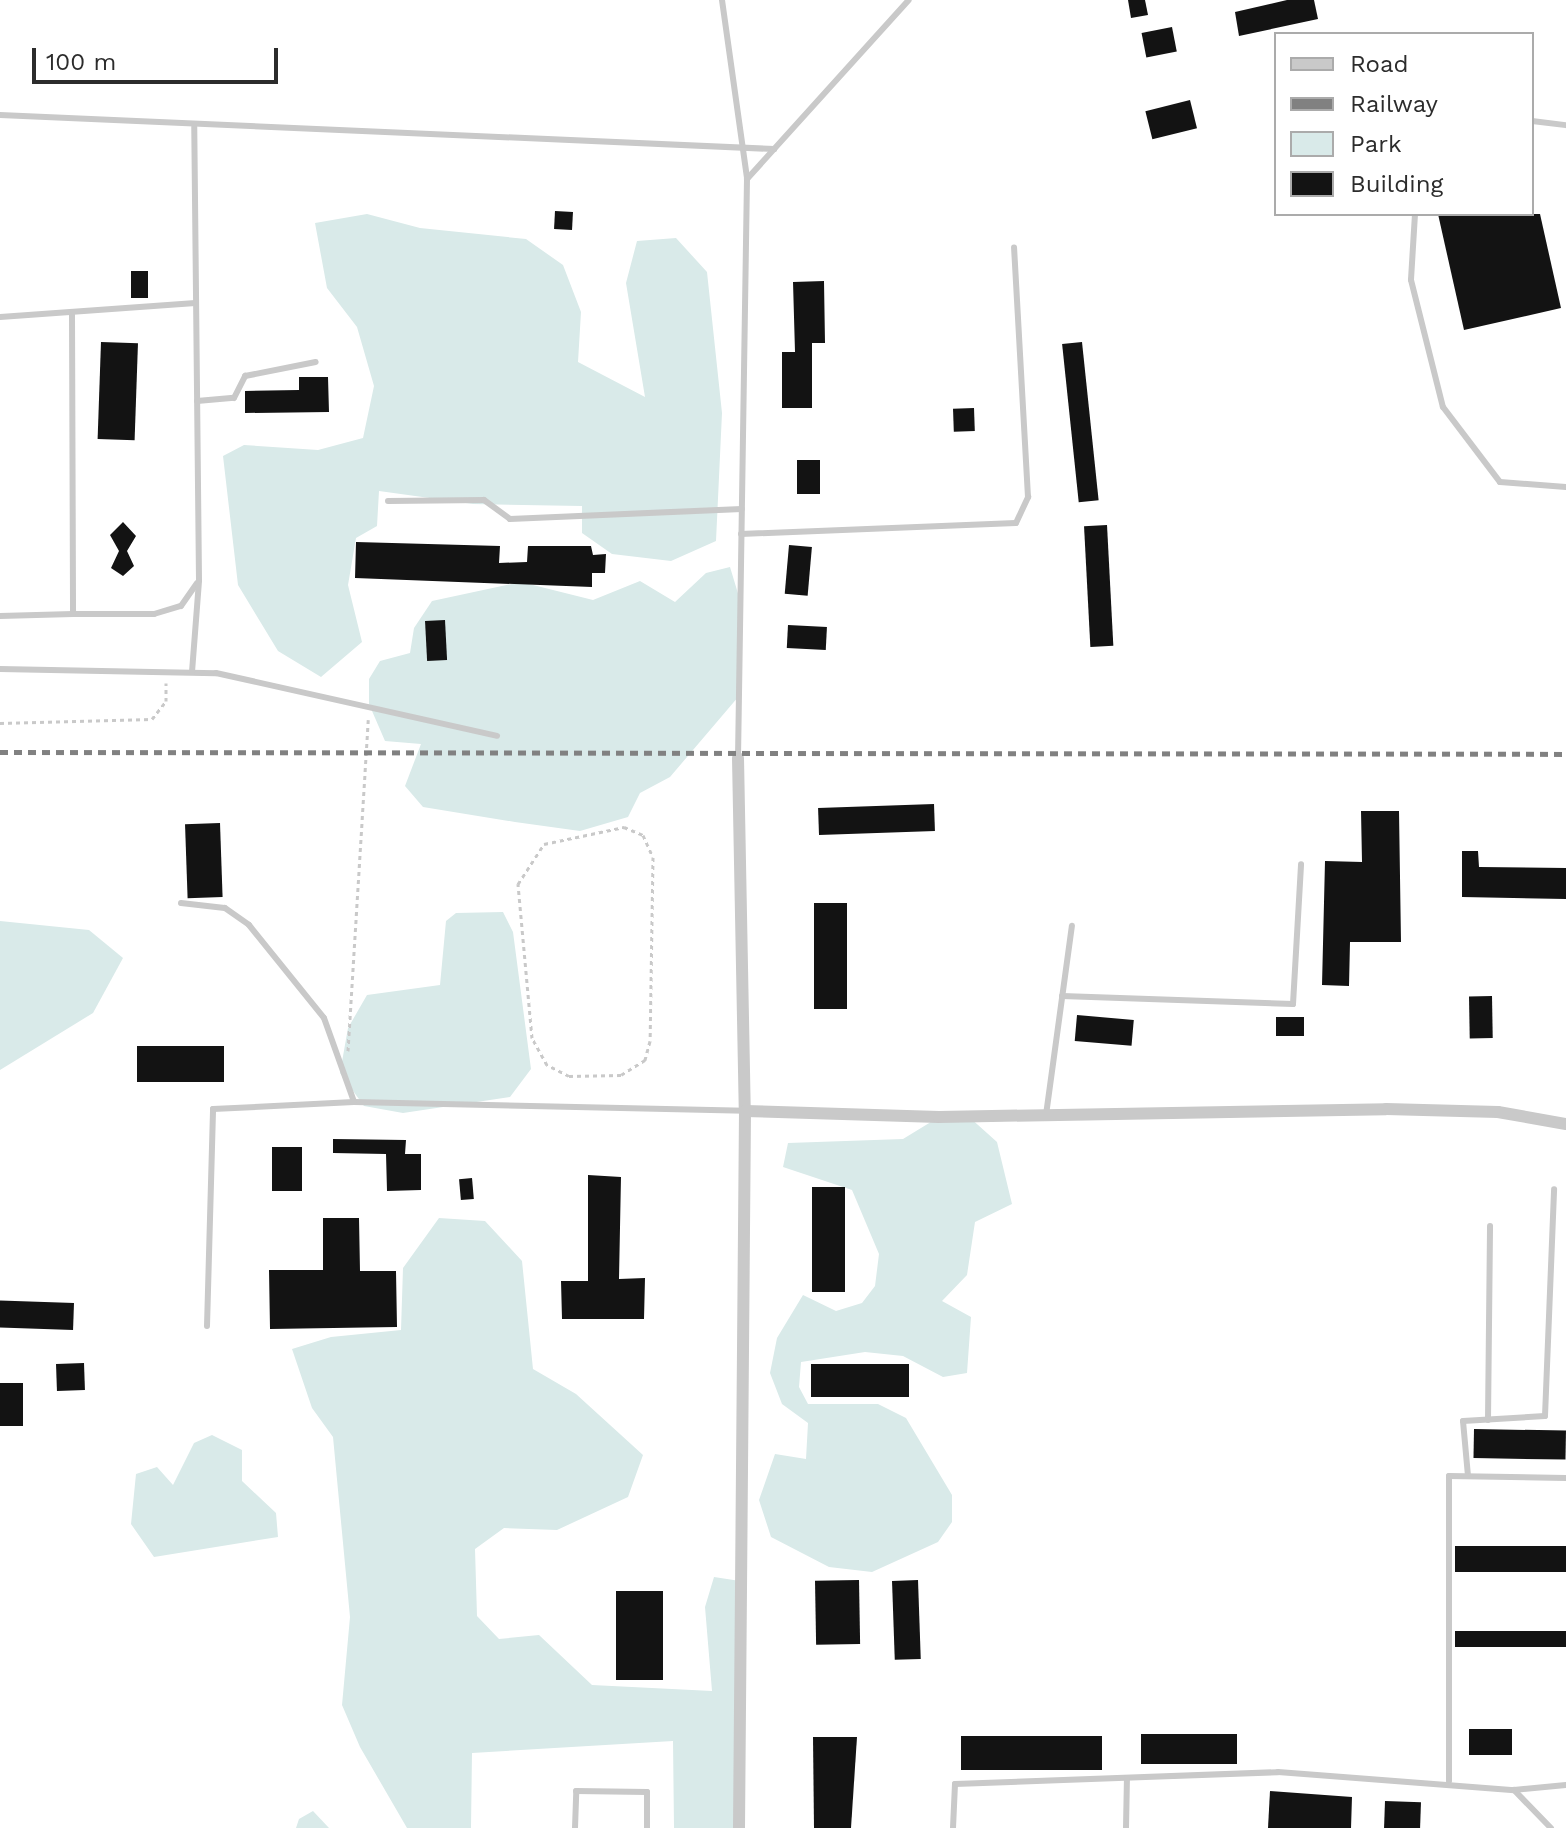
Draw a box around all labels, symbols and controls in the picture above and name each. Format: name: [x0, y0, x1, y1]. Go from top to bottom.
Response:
scale bar: [36, 32, 282, 82]
legend: [1274, 32, 1534, 216]
text: 100 m: [46, 48, 116, 76]
text: Road: [1350, 50, 1409, 78]
text: Railway: [1350, 90, 1438, 118]
text: Park: [1350, 130, 1402, 158]
text: Building: [1350, 170, 1443, 198]

